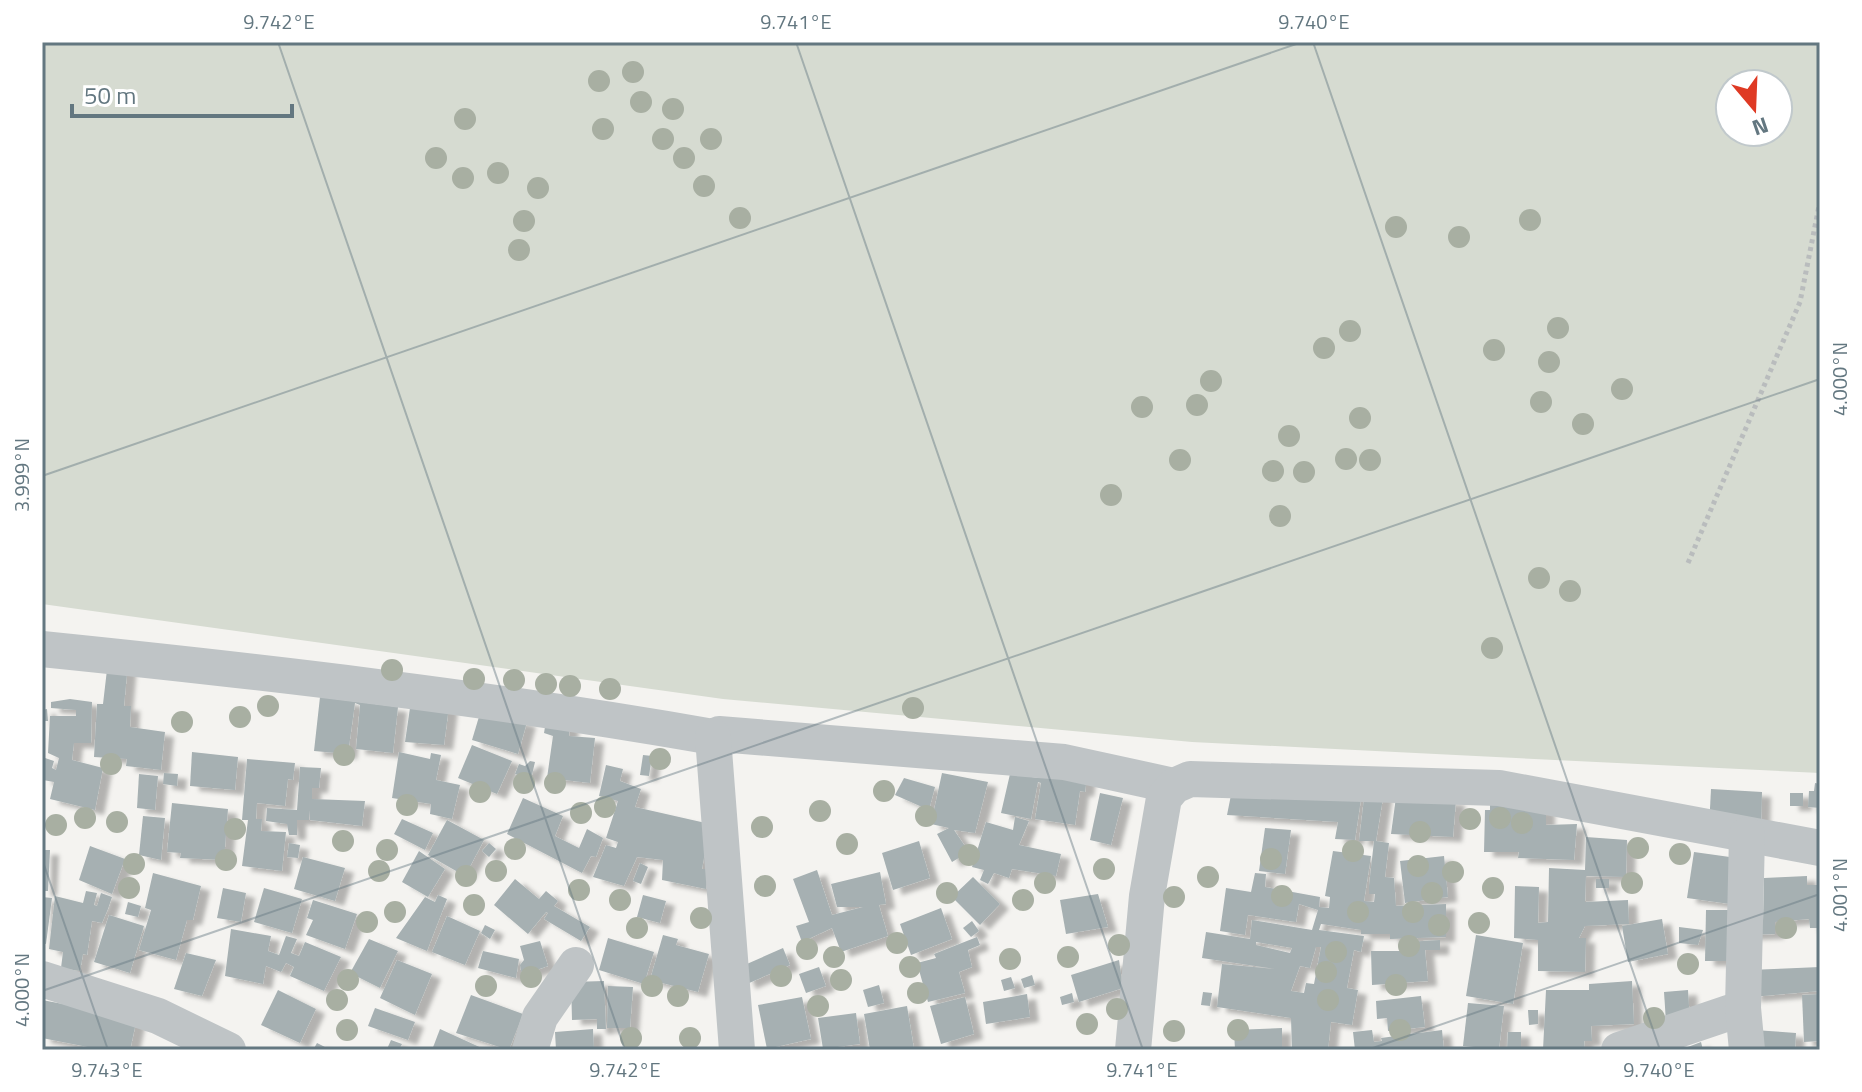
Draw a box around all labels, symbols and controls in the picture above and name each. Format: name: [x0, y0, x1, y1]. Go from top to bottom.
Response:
text: 9.742°E: [243, 6, 315, 37]
text: 9.741°E: [760, 6, 832, 37]
text: 9.740°E: [1278, 6, 1350, 37]
scale bar: [72, 68, 292, 118]
north arrow: [1714, 68, 1794, 148]
text: 50 m: [84, 77, 136, 113]
text: N: [1748, 108, 1773, 145]
text: 4.000°N: [1824, 342, 1855, 416]
text: 3.999°N: [6, 438, 37, 512]
text: 4.001°N: [1824, 858, 1855, 932]
text: 4.000°N: [6, 953, 37, 1027]
text: 9.743°E: [71, 1054, 143, 1085]
text: 9.742°E: [589, 1054, 661, 1085]
text: 9.741°E: [1106, 1054, 1178, 1085]
text: 9.740°E: [1623, 1054, 1695, 1085]

